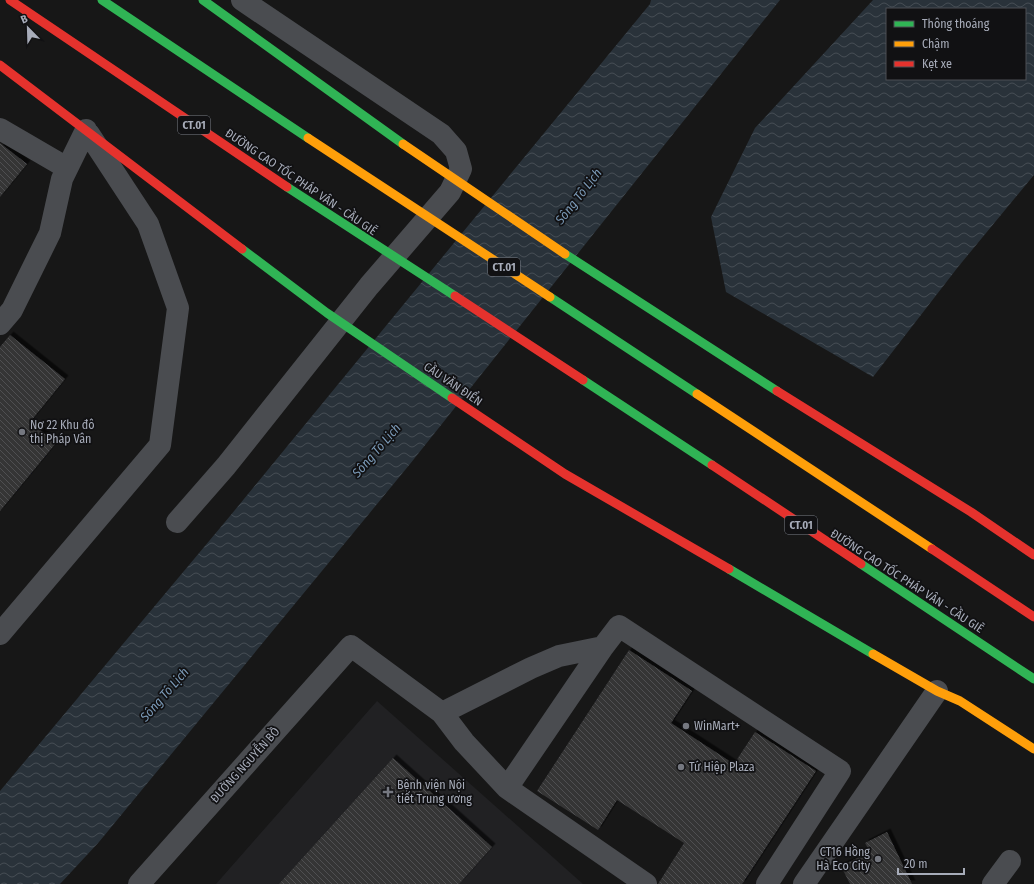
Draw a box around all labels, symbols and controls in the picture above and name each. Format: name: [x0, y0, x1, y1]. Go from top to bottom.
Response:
north arrow: [8, 8, 48, 48]
legend: [886, 8, 1026, 80]
text: B: [19, 12, 30, 26]
text: Thông thoáng: [922, 17, 990, 31]
text: Chậm: [922, 37, 949, 51]
text: Kẹt xe: [922, 57, 952, 71]
road number: CT.01: [178, 116, 210, 134]
street label: ĐƯỜNG CAO TỐC PHÁP VÂN - CẦU GIẼ: [223, 123, 381, 238]
water label: Sông Tô Lịch: [551, 166, 605, 228]
road number: CT.01: [488, 258, 520, 276]
street label: CẦU VĂN ĐIỂN: [421, 357, 487, 409]
place label: Nơ 22 Khu đô thị Pháp Vân: [30, 418, 95, 446]
water label: Sông Tô Lịch: [348, 420, 404, 481]
marker: Nơ 22 Khu đô thị Pháp Vân: [17, 427, 27, 437]
road number: CT.01: [785, 516, 817, 534]
street label: ĐƯỜNG CAO TỐC PHÁP VÂN - CẦU GIẼ: [828, 524, 988, 636]
water label: Sông Tô Lịch: [136, 664, 192, 725]
place label: WinMart+: [694, 719, 740, 733]
marker: WinMart+: [681, 721, 691, 731]
street label: ĐƯỜNG NGUYỄN BỒ: [205, 723, 282, 805]
place label: Tứ Hiệp Plaza: [689, 760, 755, 774]
marker: Tứ Hiệp Plaza: [676, 762, 686, 772]
place label: Bệnh viện Nội tiết Trung ương: [397, 778, 472, 806]
marker: Bệnh viện Nội tiết Trung ương: [382, 786, 394, 798]
place label: CT16 Hồng Hà Eco City: [816, 844, 871, 873]
scale bar: [898, 850, 964, 876]
marker: CT16 Hồng Hà Eco City: [873, 854, 883, 864]
text: 20 m: [904, 857, 928, 871]

